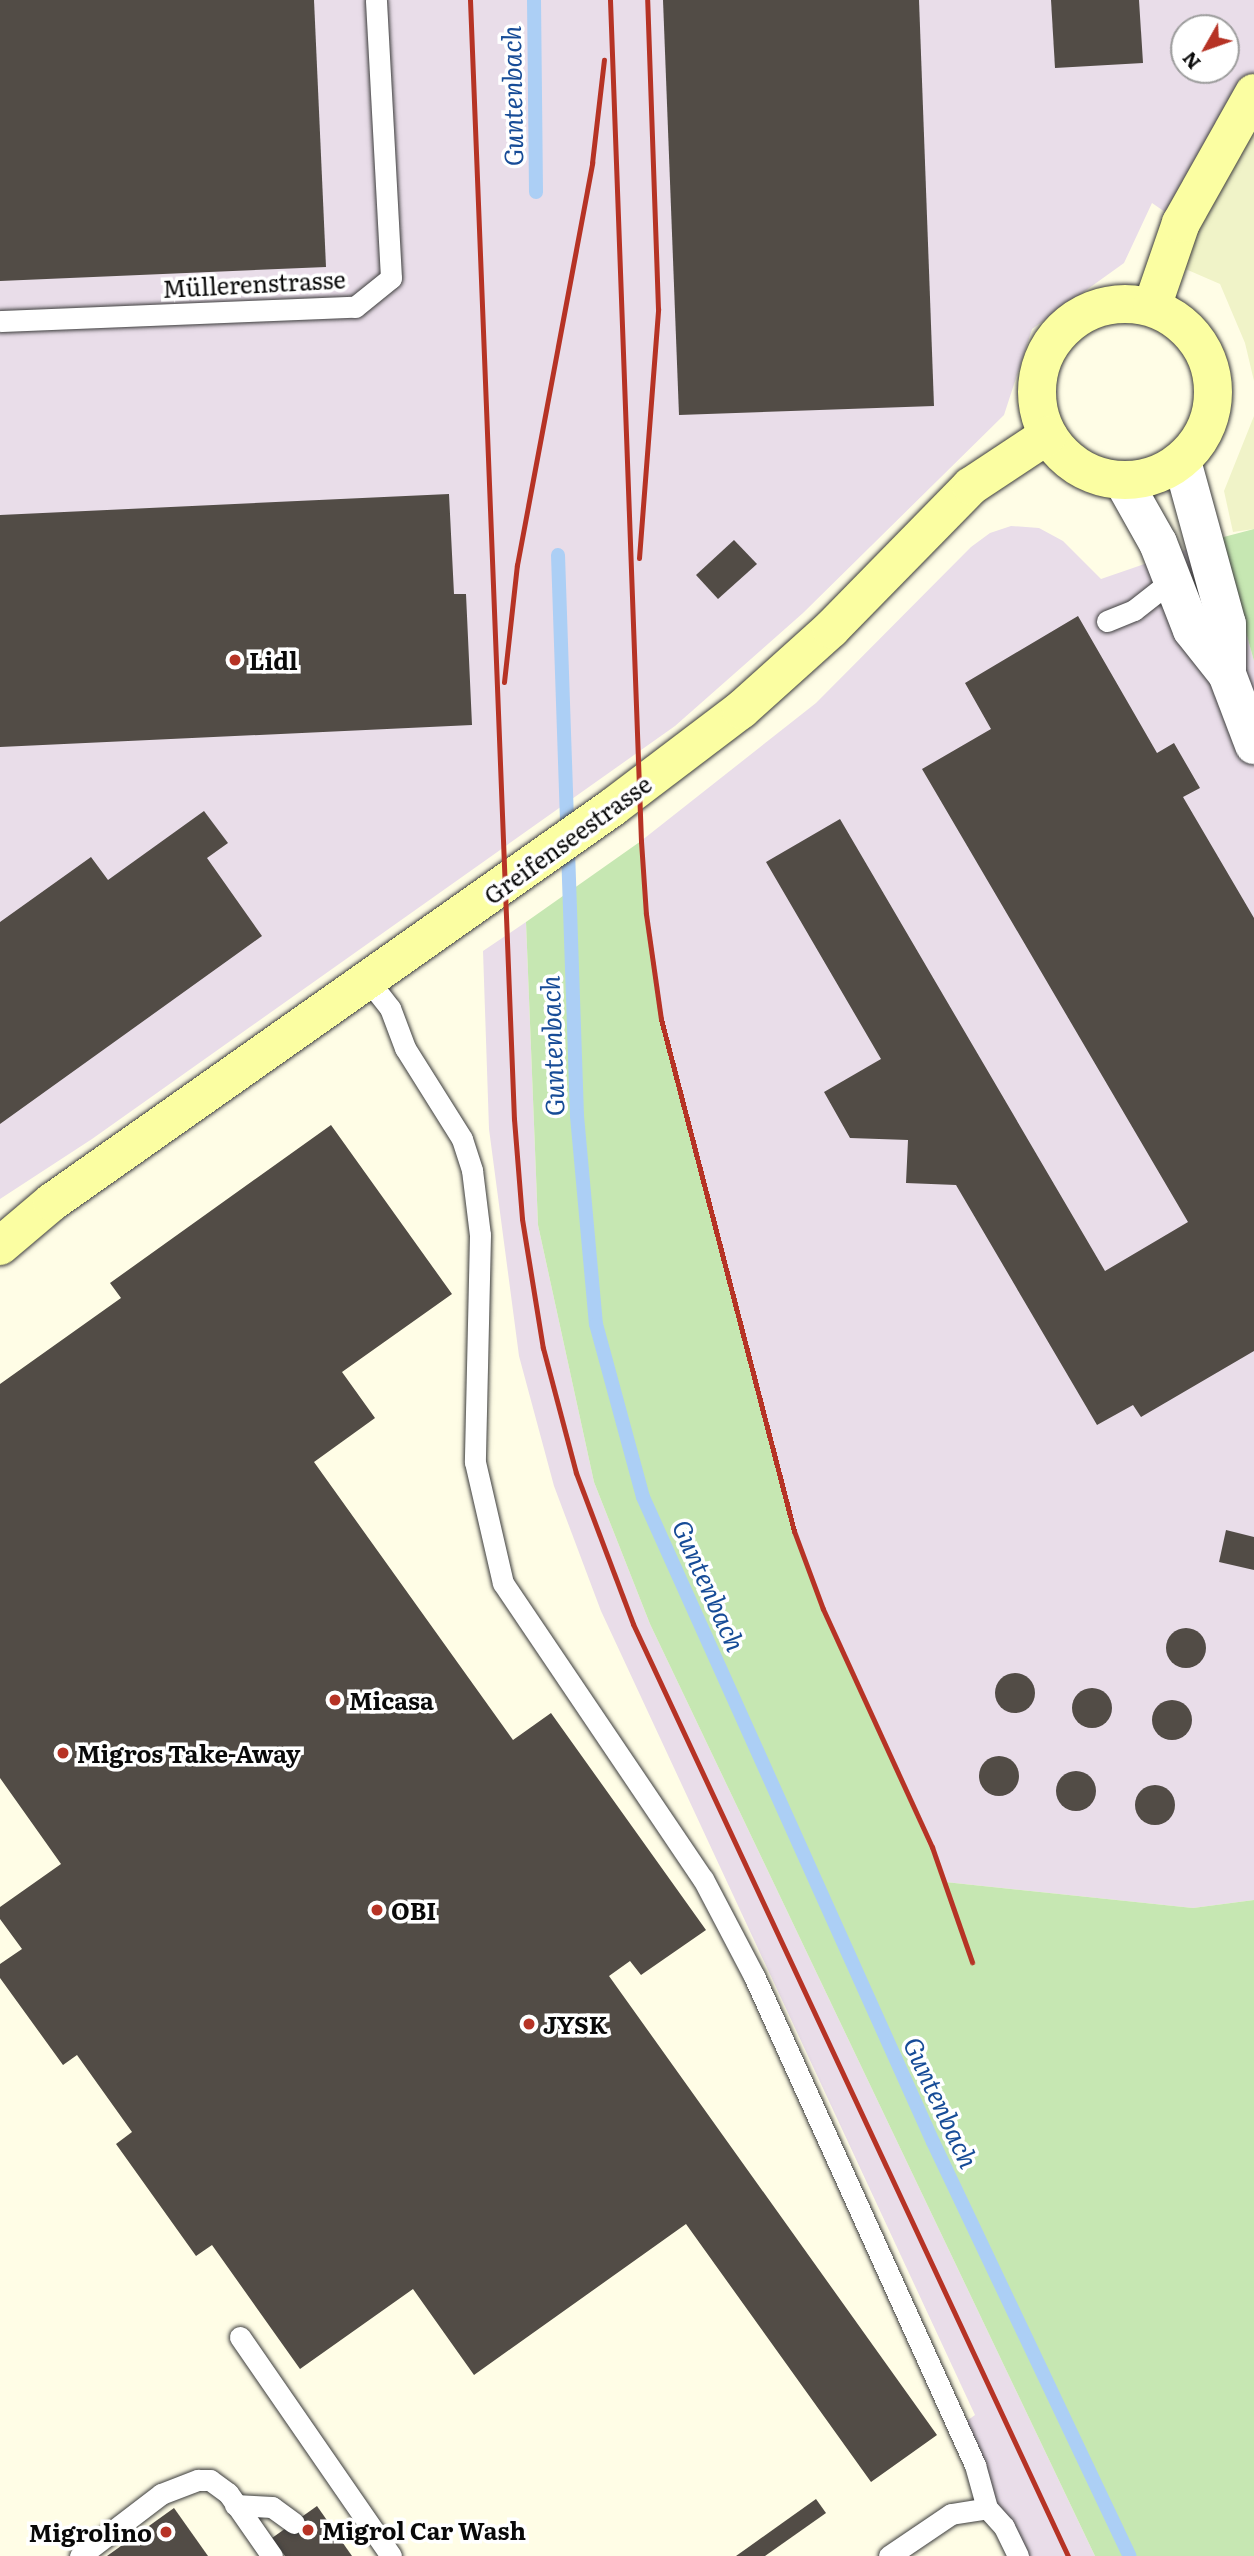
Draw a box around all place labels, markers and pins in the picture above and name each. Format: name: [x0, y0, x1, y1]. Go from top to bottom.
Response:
place label: Lidl: [249, 646, 298, 674]
marker: Lidl: [227, 652, 243, 668]
place label: Micasa: [349, 1686, 434, 1714]
marker: Micasa: [327, 1692, 343, 1708]
place label: Migros Take-Away: [77, 1739, 300, 1767]
marker: Migros Take-Away: [55, 1745, 71, 1761]
place label: OBI: [391, 1896, 436, 1924]
marker: OBI: [369, 1902, 385, 1918]
place label: JYSK: [543, 2010, 608, 2038]
marker: JYSK: [521, 2016, 537, 2032]
place label: Migrol Car Wash: [322, 2516, 526, 2544]
place label: Migrolino: [29, 2518, 152, 2546]
marker: Migrol Car Wash: [300, 2522, 316, 2538]
marker: Migrolino: [158, 2524, 174, 2540]

